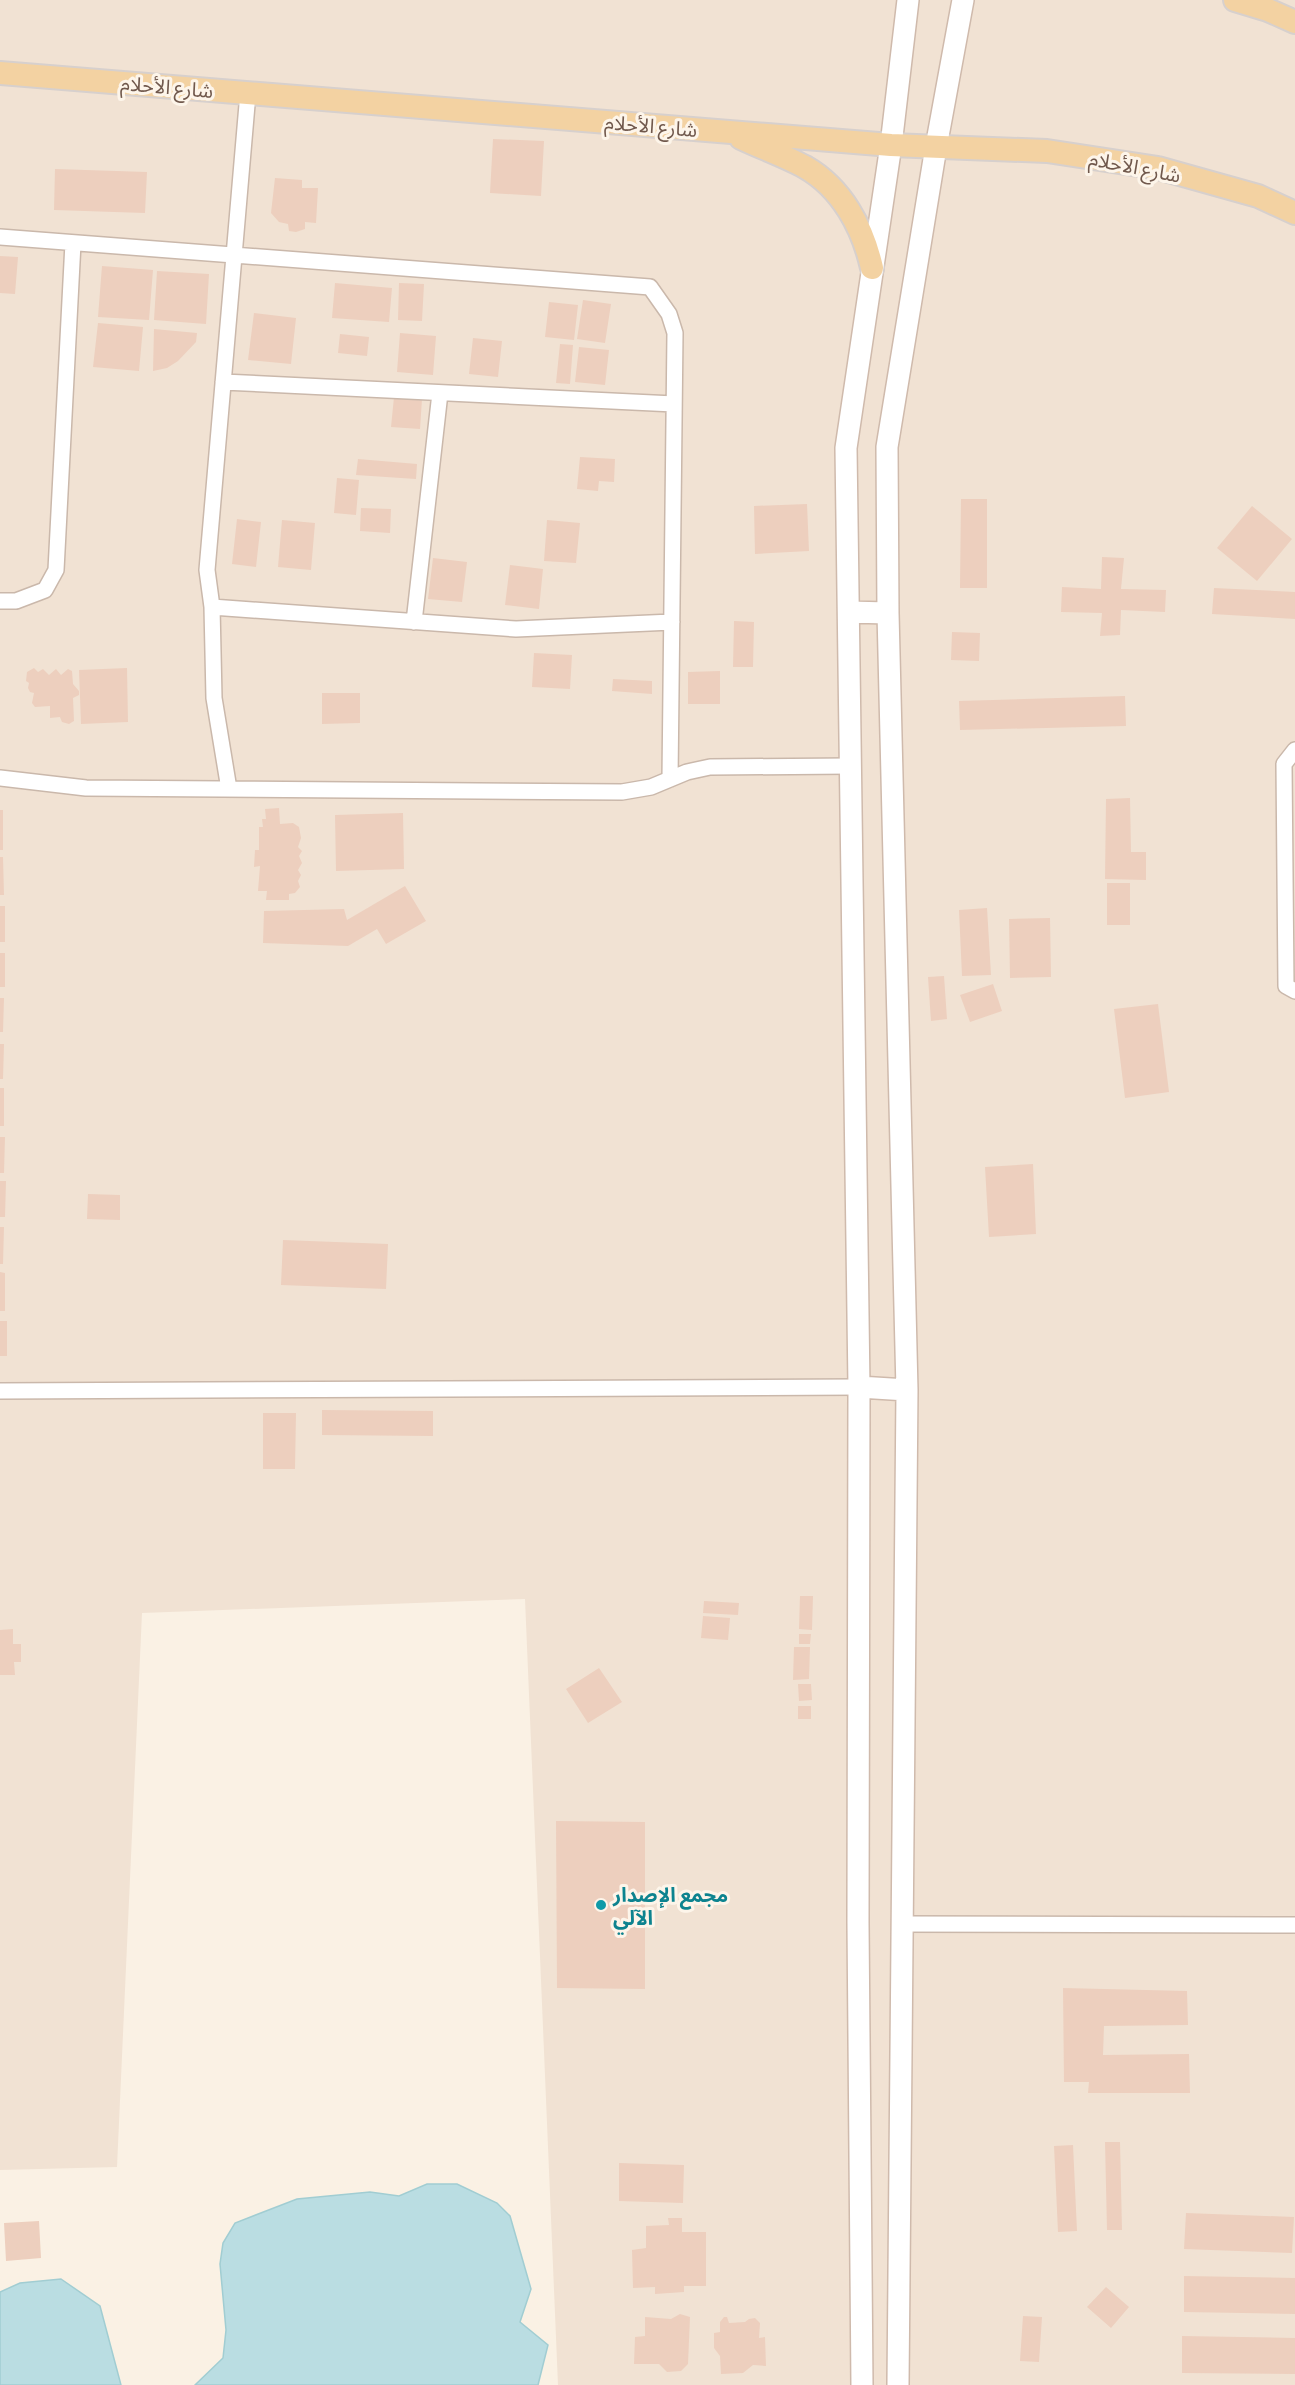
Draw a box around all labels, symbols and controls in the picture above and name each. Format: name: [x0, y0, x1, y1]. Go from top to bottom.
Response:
street label: شارع الأحلام: [119, 70, 214, 106]
street label: شارع الأحلام: [603, 109, 698, 145]
street label: شارع الأحلام: [1086, 145, 1183, 191]
place label: مجمع الإصدار الآلي: [612, 1882, 728, 1935]
marker: مجمع الإصدار الآلي: [594, 1898, 608, 1912]

